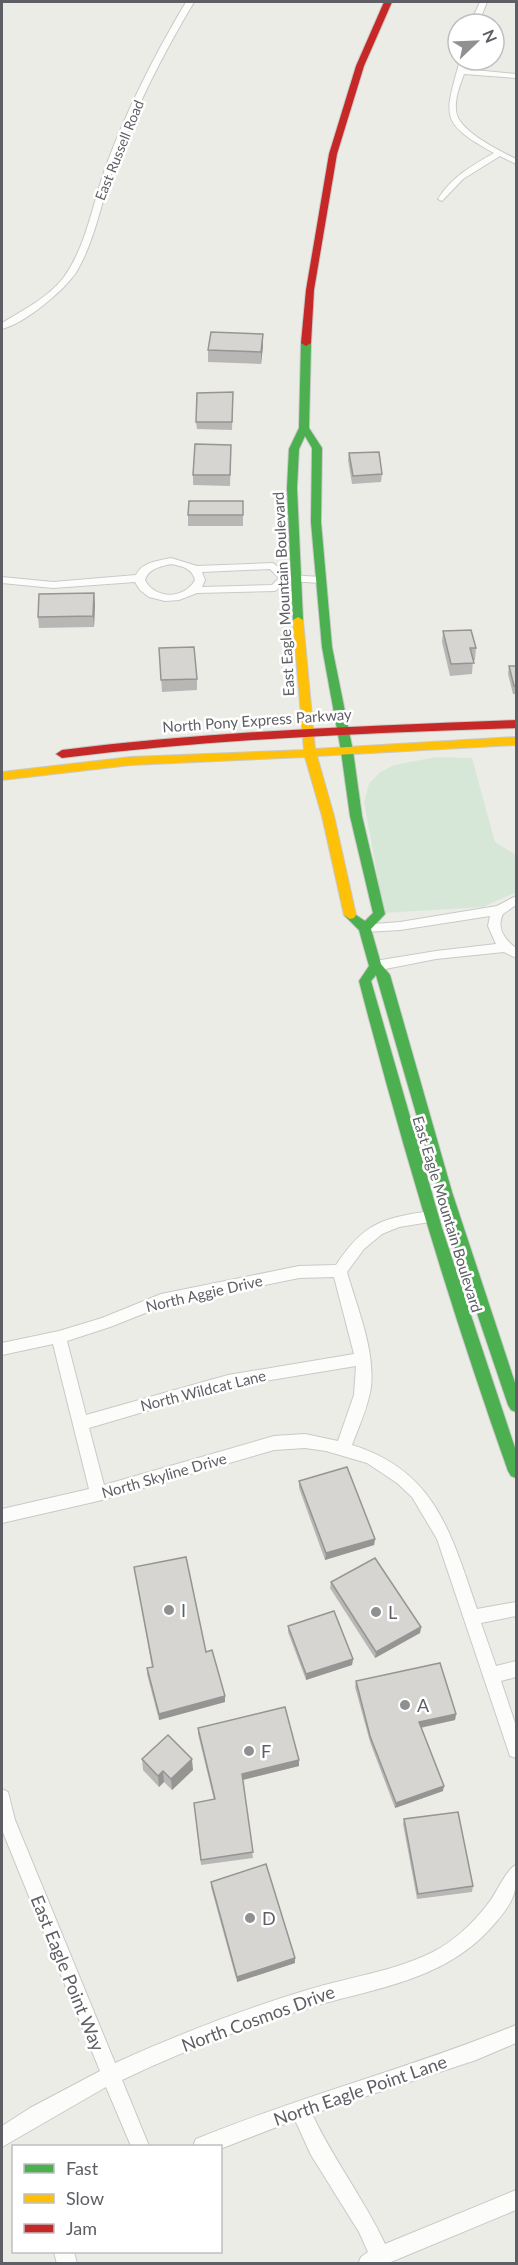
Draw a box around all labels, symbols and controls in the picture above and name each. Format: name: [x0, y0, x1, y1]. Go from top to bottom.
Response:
north arrow: [446, 12, 506, 72]
text: N: [479, 27, 501, 45]
street label: East Russell Road: [91, 97, 147, 203]
street label: East Eagle Mountain Boulevard: [269, 491, 297, 697]
street label: North Pony Express Parkway: [162, 704, 353, 736]
street label: East Eagle Mountain Boulevard: [409, 1113, 487, 1315]
street label: North Aggie Drive: [144, 1271, 264, 1315]
street label: North Wildcat Lane: [138, 1366, 268, 1414]
street label: North Skyline Drive: [99, 1449, 229, 1501]
place label: I: [181, 1599, 186, 1621]
place label: L: [388, 1601, 397, 1623]
marker: I: [162, 1603, 176, 1617]
marker: L: [369, 1605, 383, 1619]
place label: A: [417, 1694, 430, 1716]
marker: A: [398, 1698, 412, 1712]
place label: F: [261, 1740, 271, 1762]
marker: F: [242, 1744, 256, 1758]
street label: East Eagle Point Way: [27, 1892, 110, 2055]
place label: D: [262, 1907, 276, 1929]
marker: D: [243, 1911, 257, 1925]
street label: North Cosmos Drive: [178, 1980, 338, 2056]
street label: North Eagle Point Lane: [270, 2050, 450, 2130]
legend: [12, 2145, 222, 2253]
text: Fast: [66, 2157, 99, 2179]
text: Slow: [66, 2187, 104, 2209]
text: Jam: [66, 2217, 97, 2239]

